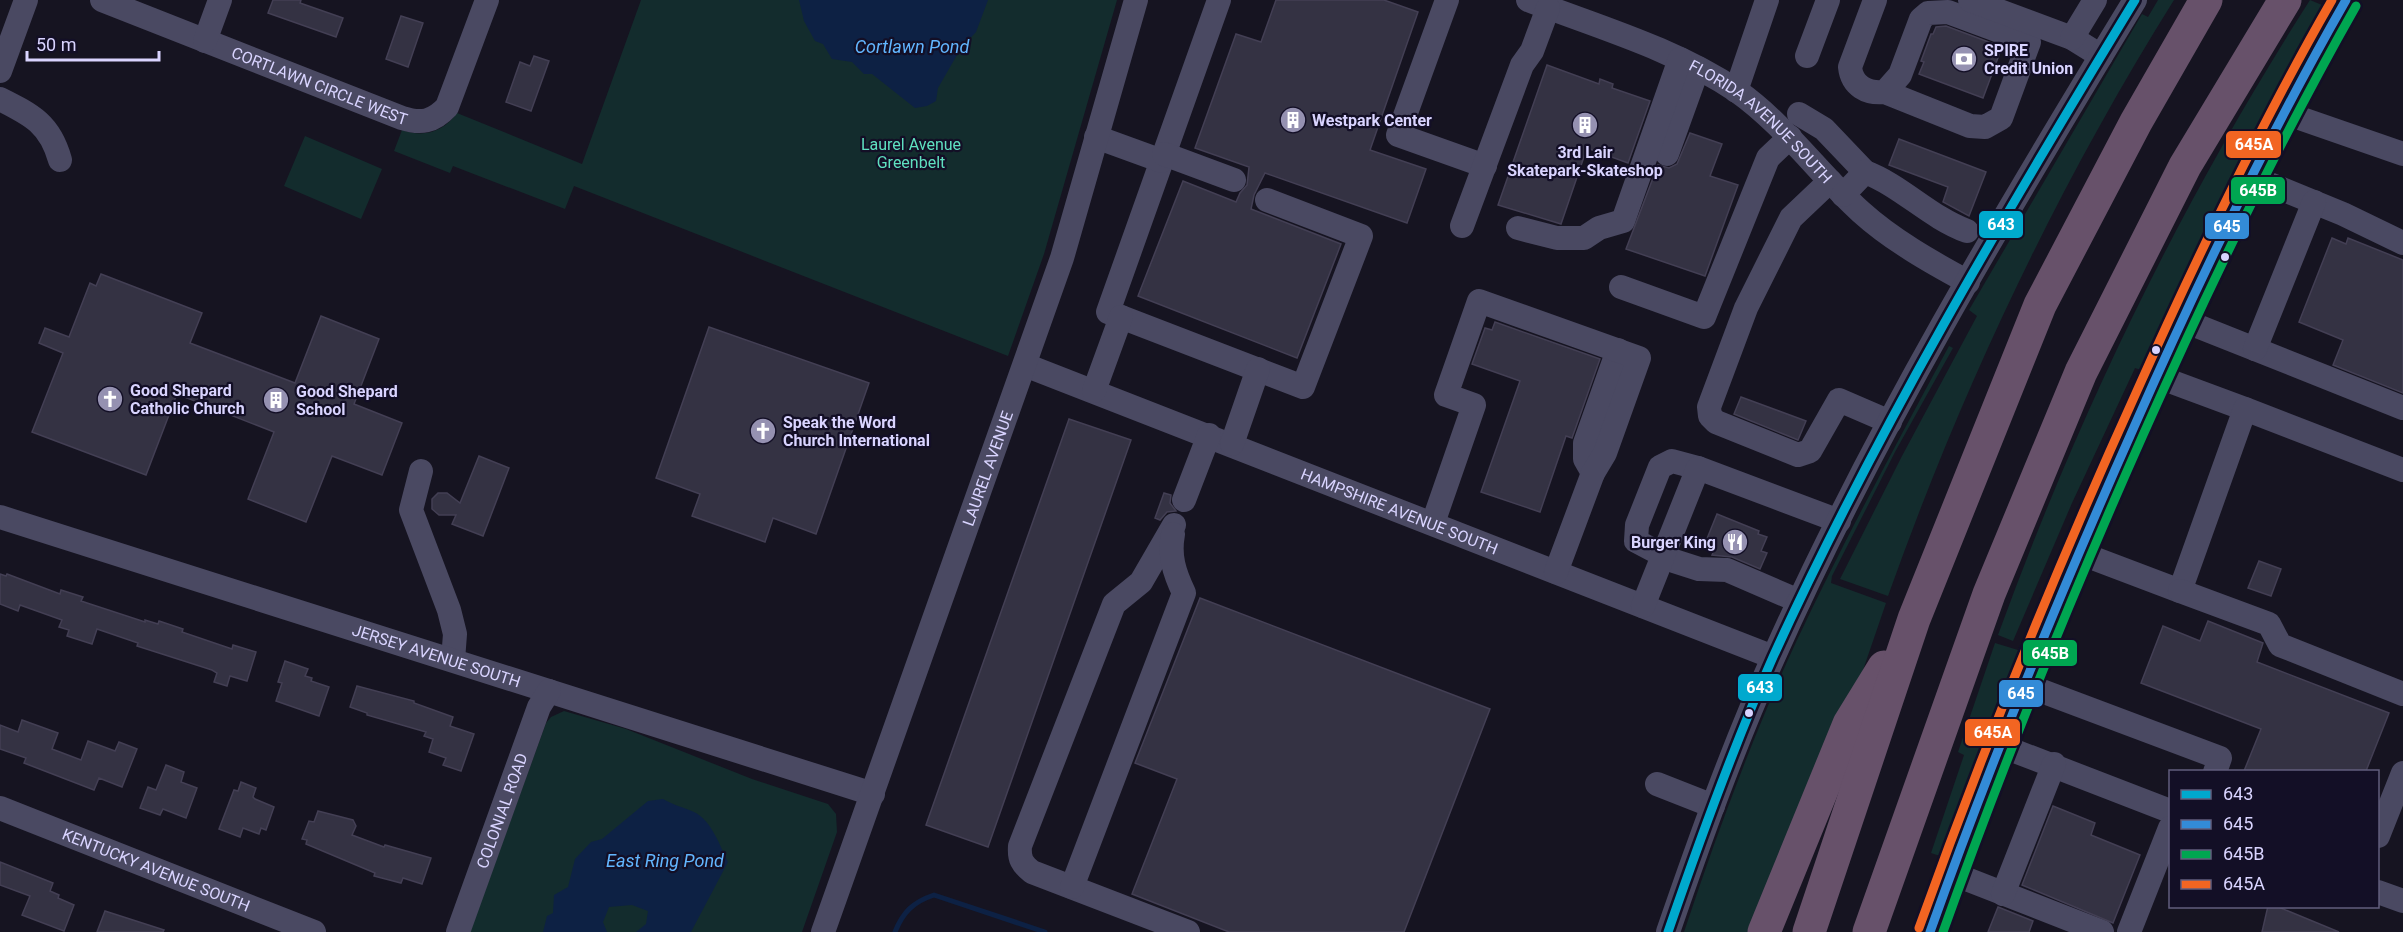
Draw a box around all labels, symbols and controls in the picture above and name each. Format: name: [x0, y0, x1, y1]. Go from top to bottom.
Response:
scale bar: [27, 24, 159, 62]
text: 50 m: [36, 34, 76, 55]
water label: Cortlawn Pond: [855, 36, 970, 57]
place label: SPIRE Credit Union: [1984, 41, 2073, 78]
street label: CORTLAWN CIRCLE WEST: [229, 42, 410, 129]
bank icon: SPIRE Credit Union: [1949, 44, 1979, 74]
street label: FLORIDA AVENUE SOUTH: [1686, 56, 1836, 187]
building icon: Westpark Center: [1278, 105, 1308, 135]
building icon: 3rd Lair Skatepark-Skateshop: [1570, 110, 1600, 140]
place label: Westpark Center: [1312, 111, 1432, 130]
line badge: 645A: [2225, 130, 2282, 159]
park label: Laurel Avenue Greenbelt: [861, 135, 961, 172]
text: 645A: [2235, 135, 2273, 154]
place label: 3rd Lair Skatepark-Skateshop: [1507, 143, 1663, 180]
line badge: 645B: [2230, 176, 2286, 205]
text: 645B: [2239, 181, 2277, 200]
line badge: 643: [1978, 210, 2024, 239]
line badge: 645: [2204, 212, 2250, 240]
text: 643: [1987, 215, 2015, 234]
text: 645: [2213, 217, 2241, 236]
unlabelled marker: [2219, 251, 2231, 263]
unlabelled marker: [2150, 344, 2162, 356]
place label: Good Shepard Catholic Church: [130, 381, 245, 418]
place label: Good Shepard School: [296, 382, 398, 419]
church icon: Good Shepard Catholic Church: [95, 384, 125, 414]
building icon: Good Shepard School: [261, 385, 291, 415]
street label: LAUREL AVENUE: [958, 408, 1017, 528]
place label: Speak the Word Church International: [783, 413, 930, 450]
church icon: Speak the Word Church International: [748, 416, 778, 446]
street label: HAMPSHIRE AVENUE SOUTH: [1298, 464, 1501, 558]
restaurant icon: Burger King: [1720, 527, 1750, 557]
place label: Burger King: [1631, 533, 1716, 552]
street label: JERSEY AVENUE SOUTH: [350, 620, 523, 691]
line badge: 645B: [2022, 639, 2078, 667]
text: 645B: [2031, 644, 2069, 663]
line badge: 643: [1737, 673, 1783, 702]
text: 643: [1746, 678, 1774, 697]
line badge: 645: [1998, 679, 2044, 708]
text: 645: [2007, 684, 2035, 703]
unlabelled marker: [1743, 707, 1755, 719]
line badge: 645A: [1964, 718, 2021, 747]
text: 645A: [1974, 723, 2012, 742]
street label: COLONIAL ROAD: [472, 750, 531, 871]
legend: [2169, 770, 2379, 908]
text: 643: [2223, 783, 2253, 804]
text: 645: [2223, 813, 2253, 834]
street label: KENTUCKY AVENUE SOUTH: [60, 824, 253, 915]
text: 645B: [2223, 843, 2265, 864]
water label: East Ring Pond: [606, 850, 725, 871]
text: 645A: [2223, 873, 2265, 894]

